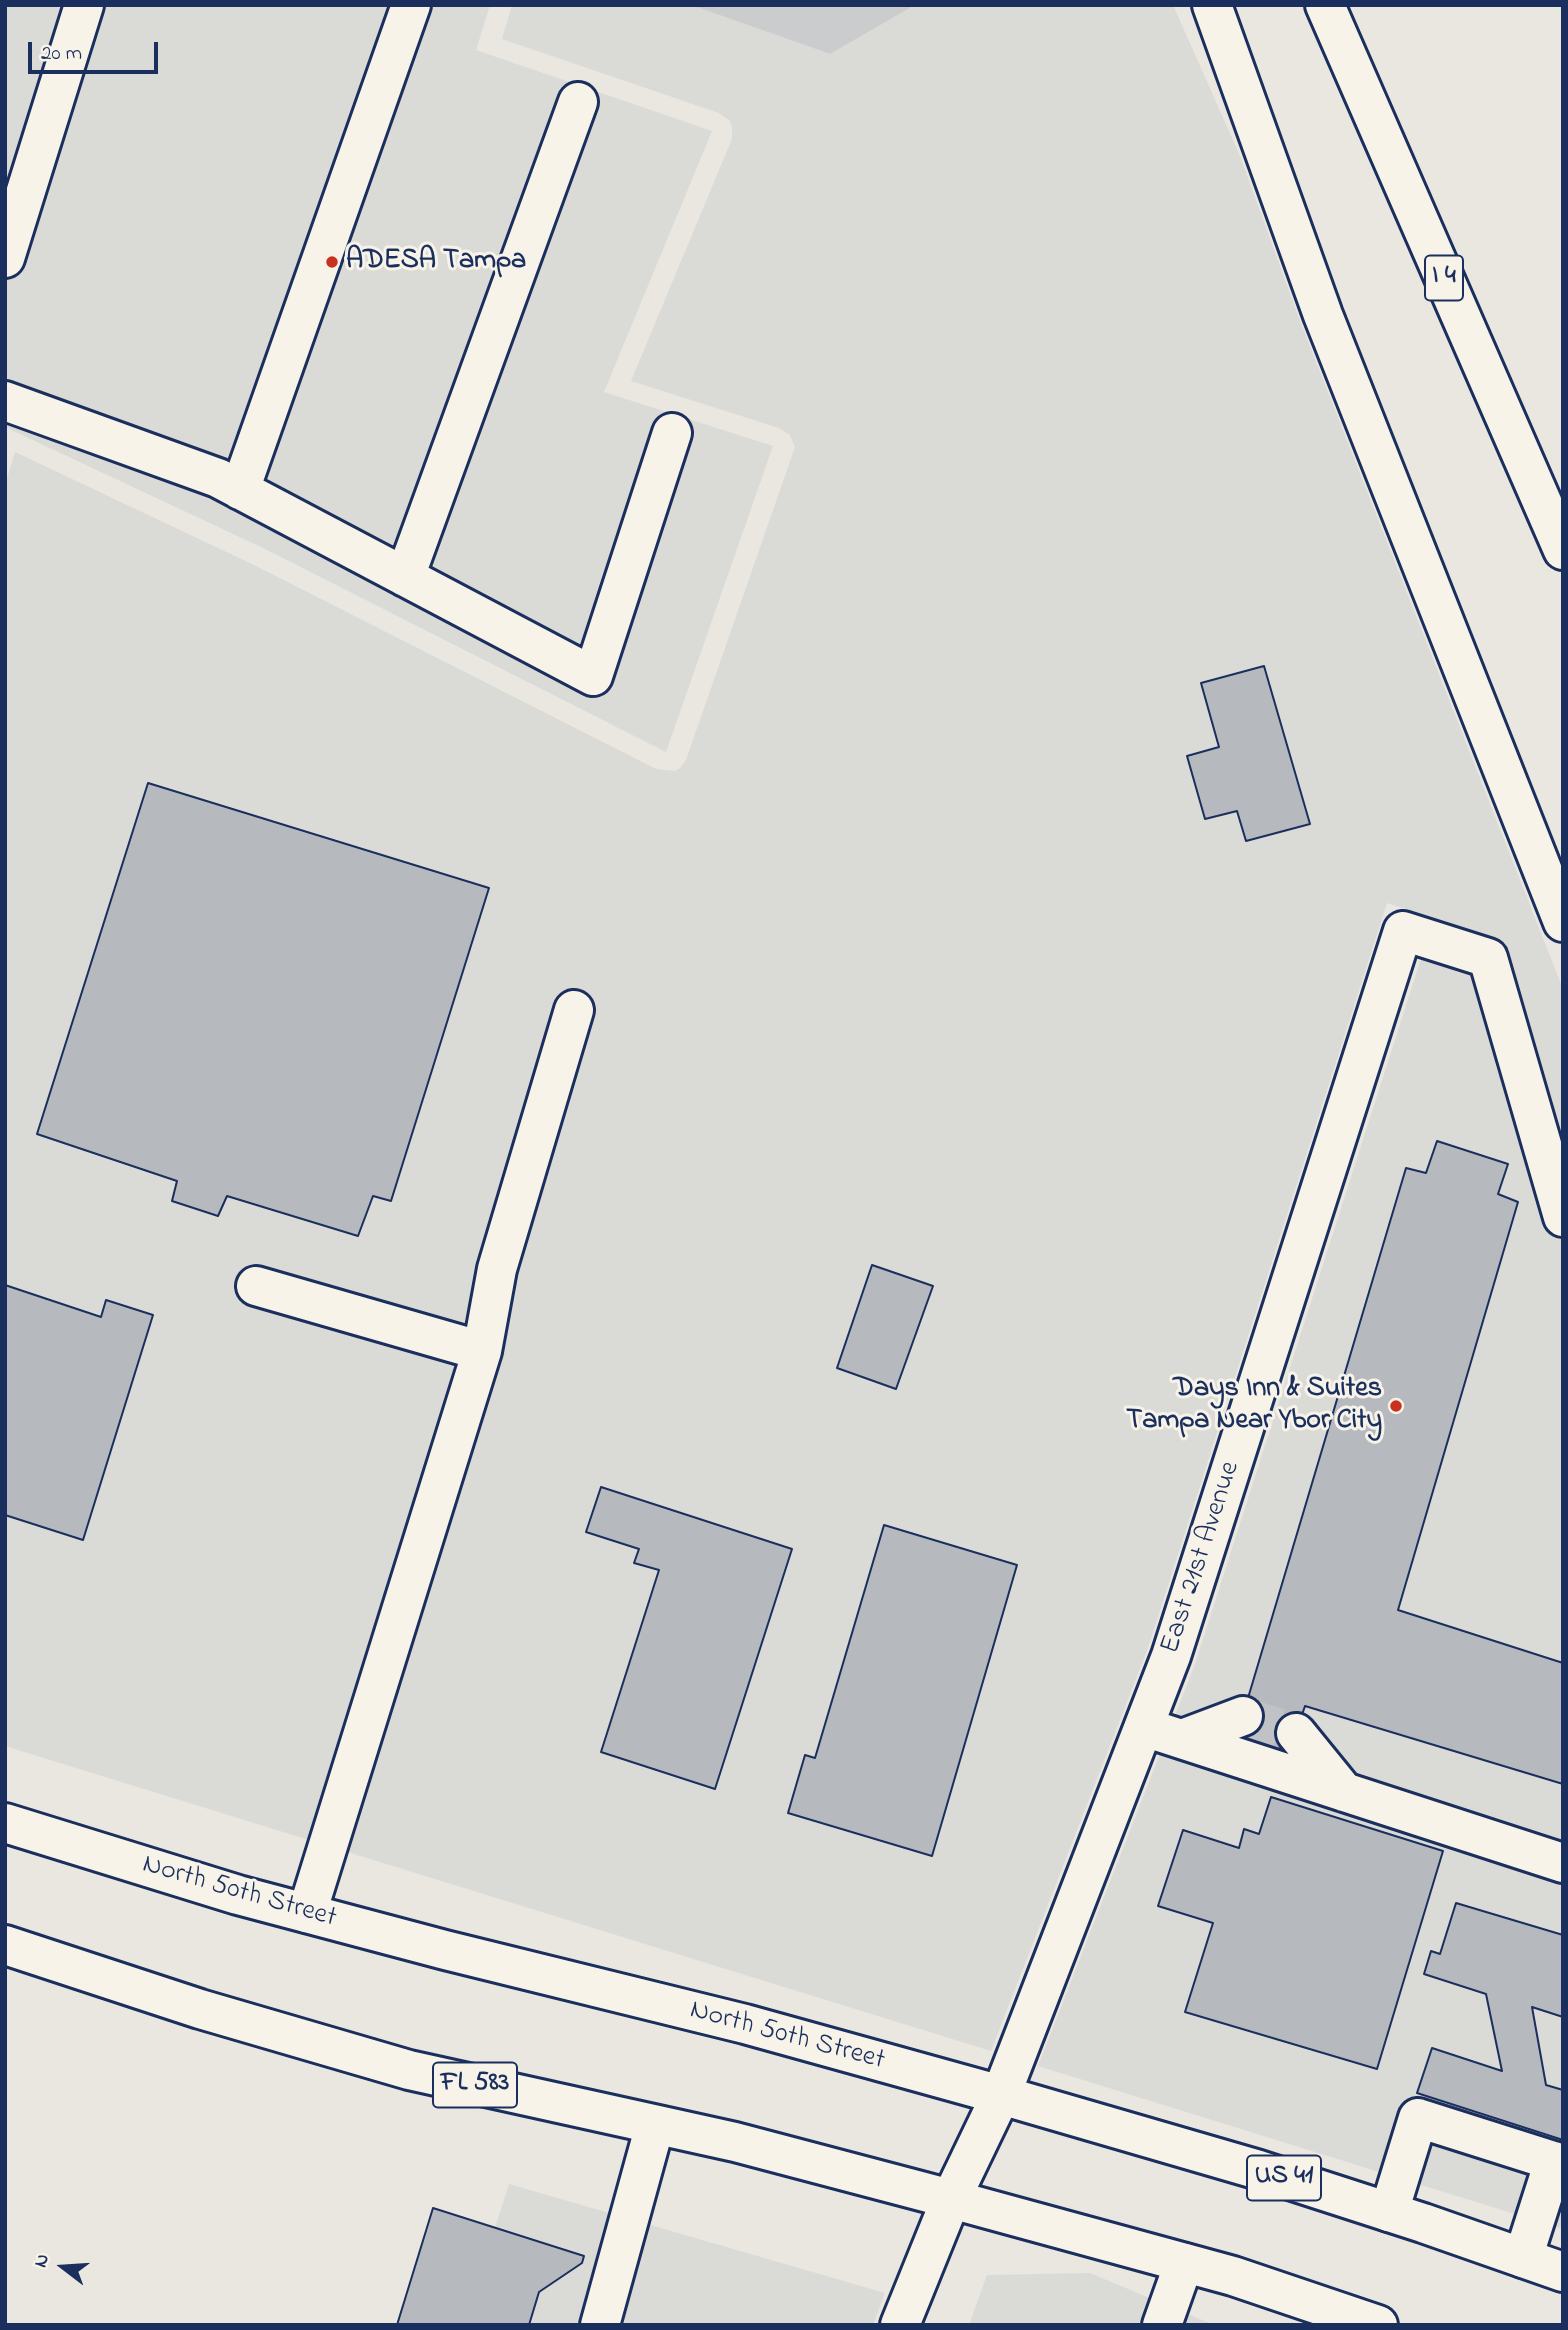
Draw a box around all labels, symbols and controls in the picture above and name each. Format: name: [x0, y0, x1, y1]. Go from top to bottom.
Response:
scale bar: [32, 28, 161, 72]
text: 20 m: [41, 39, 82, 69]
place label: ADESA Tampa: [346, 245, 526, 279]
marker: ADESA Tampa: [324, 254, 340, 270]
road number: I 4: [1425, 256, 1463, 300]
place label: Days Inn & Suites Tampa Near Ybor City: [1126, 1373, 1382, 1439]
marker: Days Inn & Suites Tampa Near Ybor City: [1388, 1398, 1404, 1414]
street label: East 21st Avenue: [1155, 1458, 1249, 1658]
street label: North 50th Street: [138, 1849, 340, 1937]
street label: North 50th Street: [686, 1995, 888, 2079]
road number: FL 583: [433, 2062, 517, 2108]
road number: US 41: [1247, 2156, 1321, 2200]
north arrow: [28, 2232, 98, 2302]
text: N: [28, 2251, 57, 2271]

